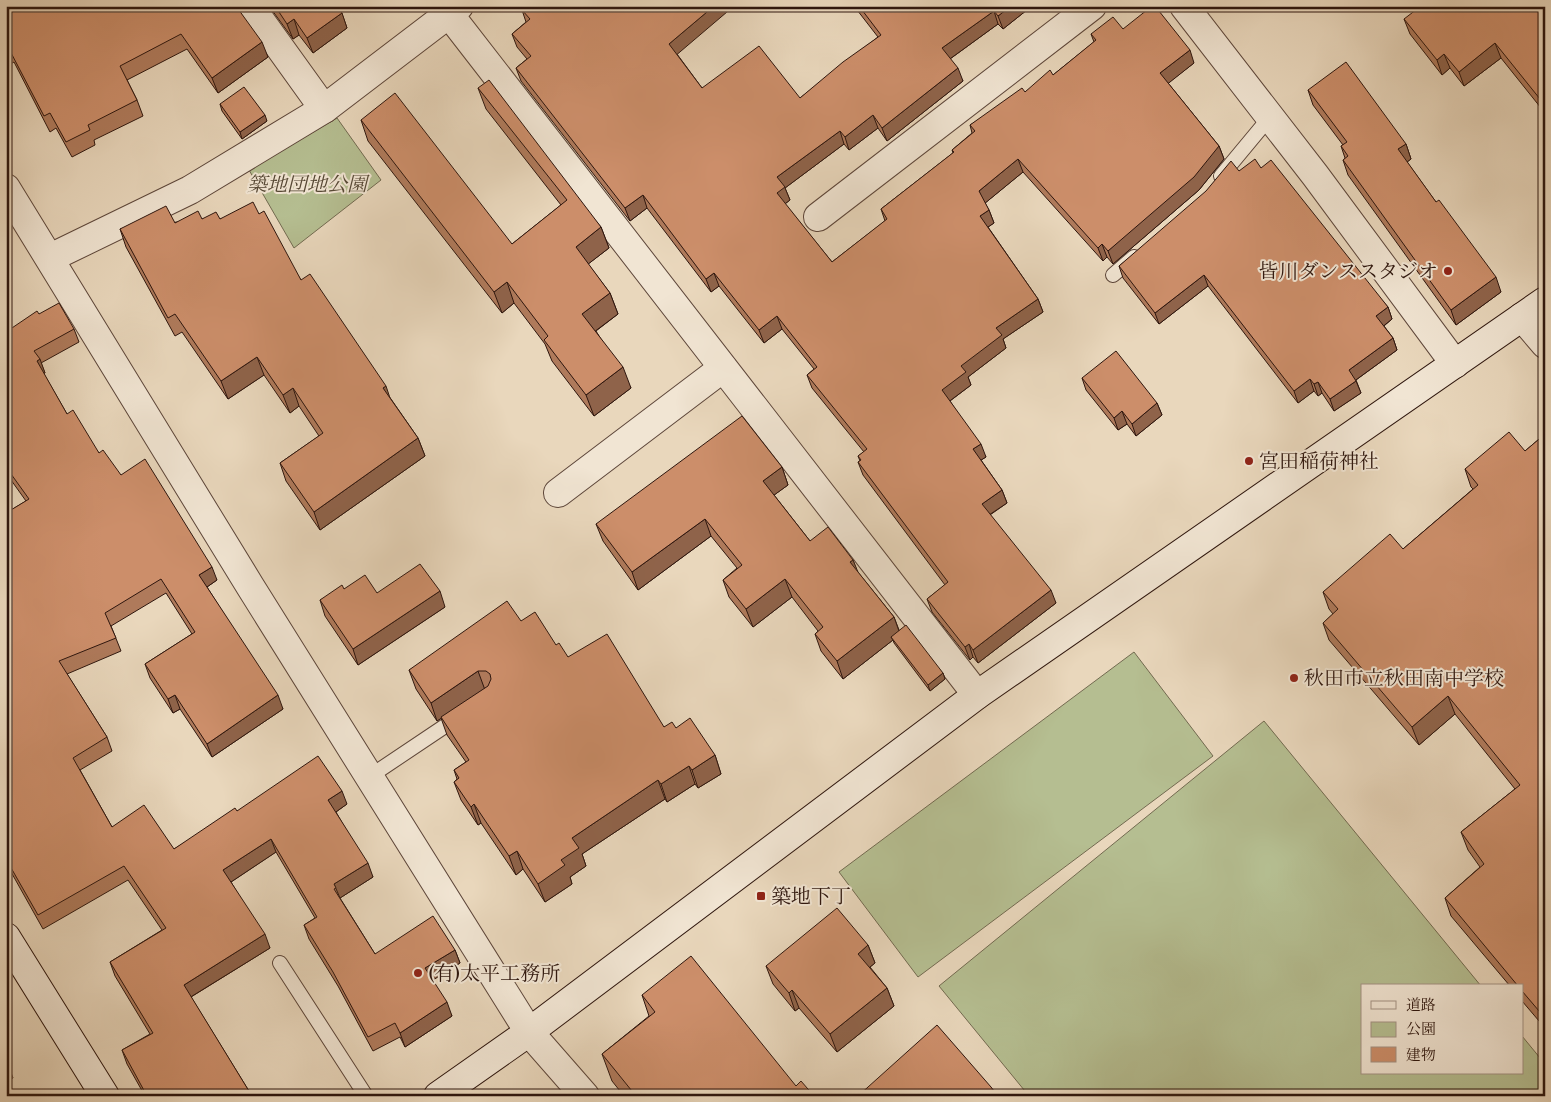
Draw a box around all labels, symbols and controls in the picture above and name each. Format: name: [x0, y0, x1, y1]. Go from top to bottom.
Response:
park label: 築地団地公園: [247, 173, 370, 198]
place label: 皆川ダンススタジオ: [1258, 260, 1438, 285]
marker: 皆川ダンススタジオ: [1442, 265, 1454, 277]
place label: 宮田稲荷神社: [1259, 450, 1379, 475]
marker: 宮田稲荷神社: [1243, 455, 1255, 467]
place label: 秋田市立秋田南中学校: [1304, 667, 1504, 692]
marker: 秋田市立秋田南中学校: [1288, 672, 1300, 684]
place label: 築地下丁: [771, 885, 851, 910]
marker: 築地下丁: [755, 890, 767, 902]
place label: (有)太平工務所: [428, 962, 560, 987]
marker: (有)太平工務所: [412, 967, 424, 979]
legend: [1361, 984, 1524, 1074]
text: 道路: [1406, 996, 1436, 1015]
text: 公園: [1406, 1020, 1436, 1039]
text: 建物: [1406, 1046, 1436, 1065]

